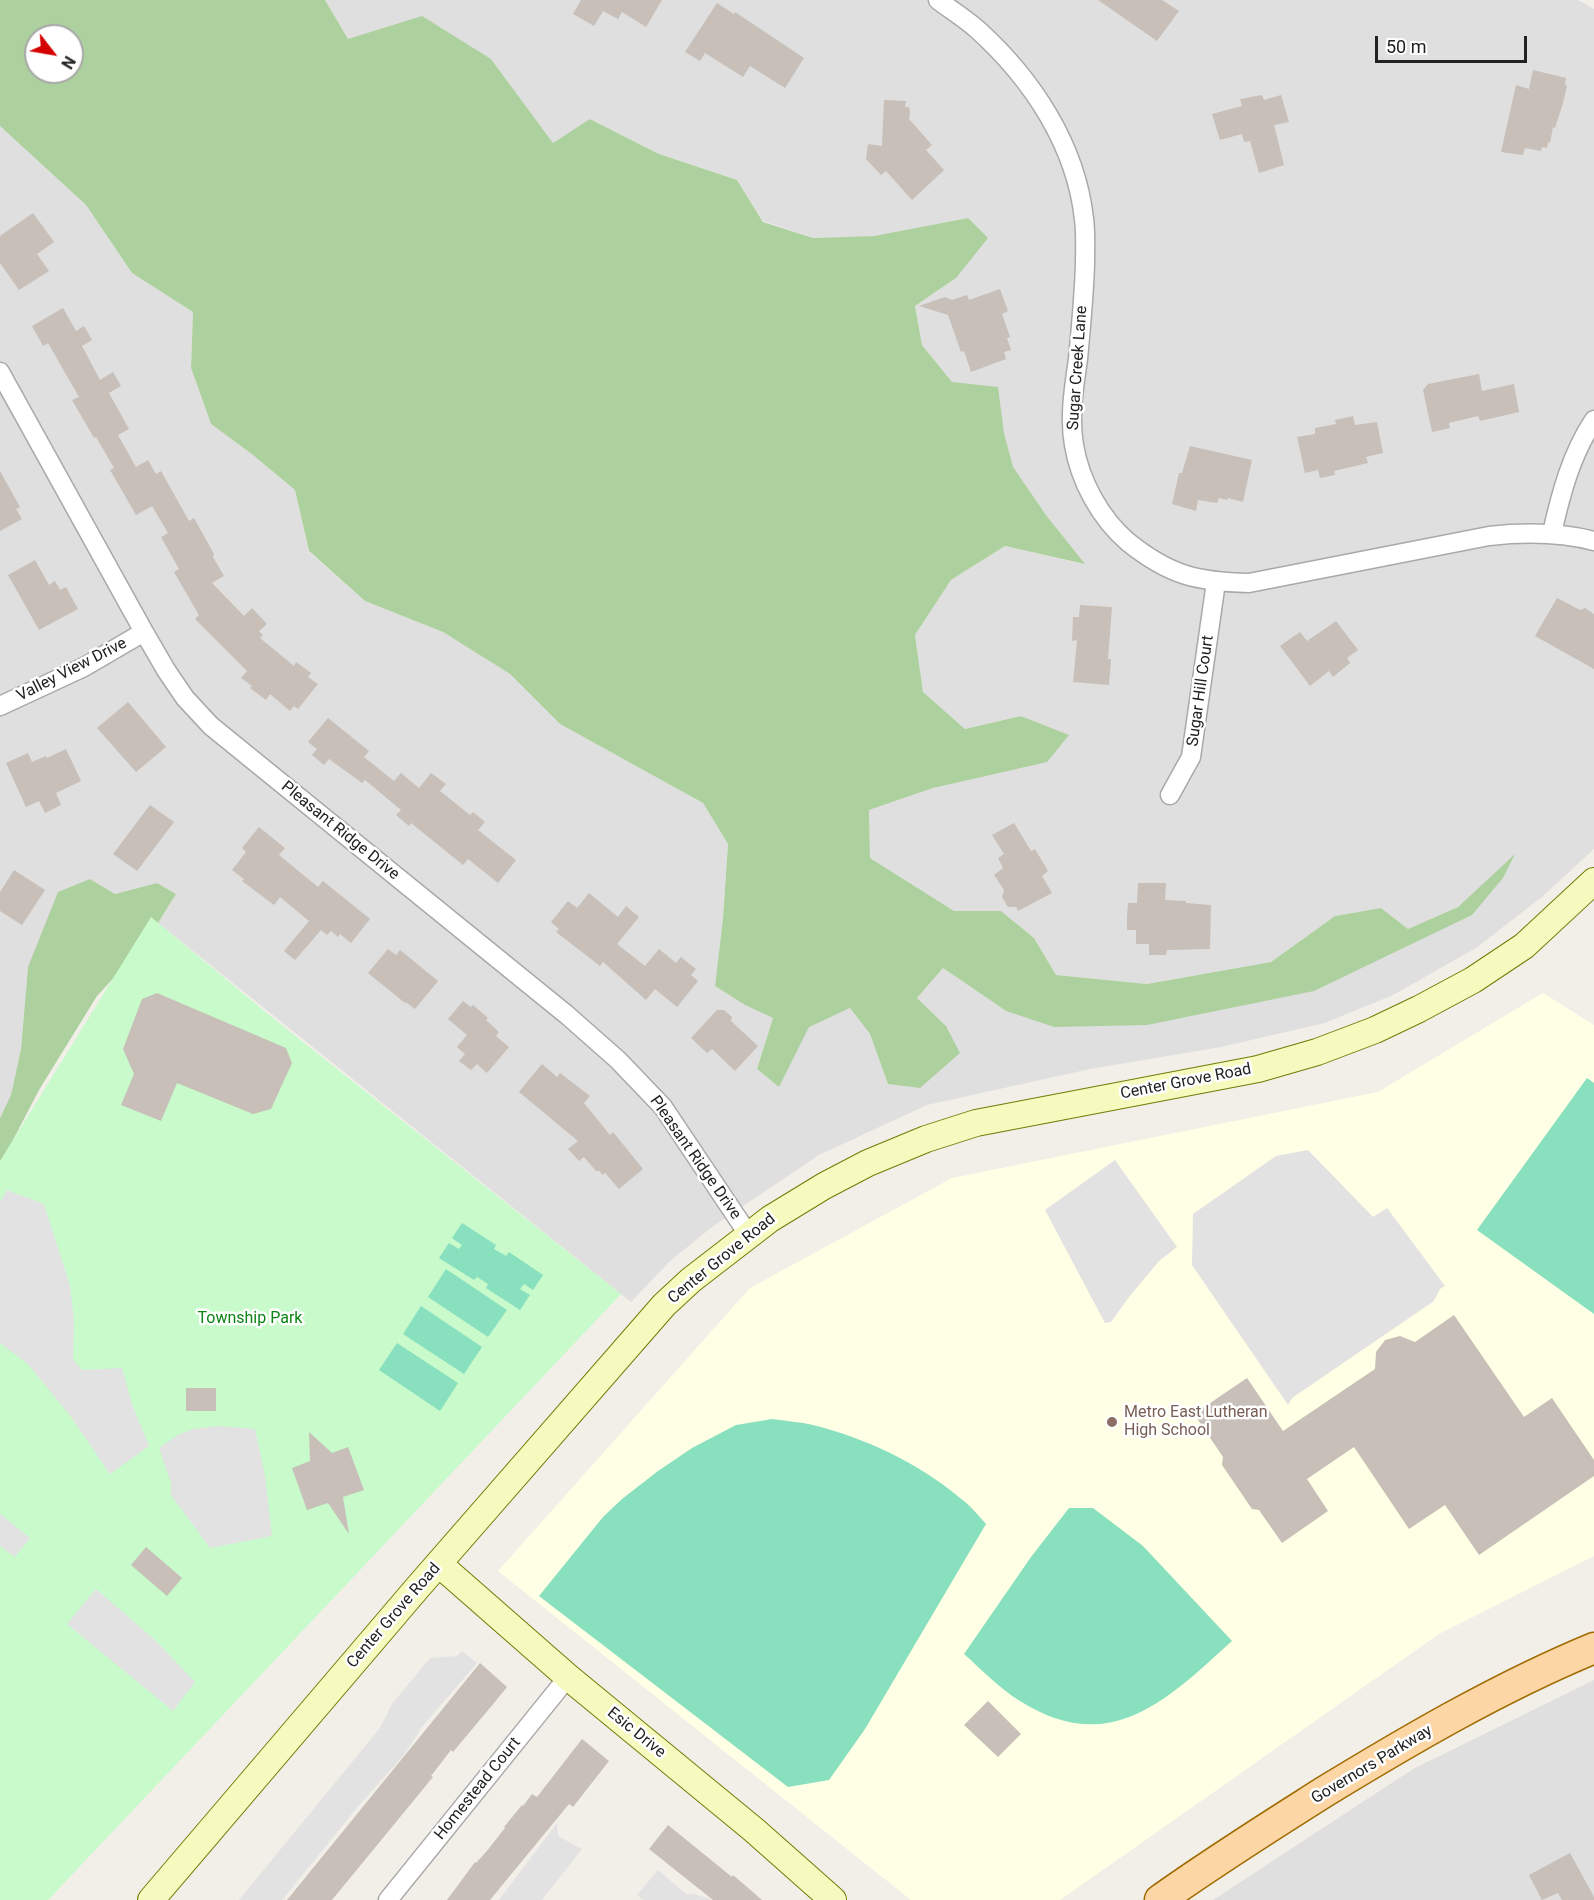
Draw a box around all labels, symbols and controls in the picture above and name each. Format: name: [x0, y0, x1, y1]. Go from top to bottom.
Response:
north arrow: [24, 24, 84, 84]
scale bar: [1378, 24, 1530, 62]
text: 50 m: [1386, 36, 1426, 57]
text: N: [57, 53, 79, 72]
street label: Sugar Creek Lane: [1064, 305, 1092, 431]
street label: Valley View Drive: [14, 634, 130, 706]
street label: Sugar Hill Court: [1184, 634, 1218, 748]
street label: Pleasant Ridge Drive: [277, 777, 403, 885]
street label: Center Grove Road: [1119, 1060, 1253, 1104]
street label: Pleasant Ridge Drive: [645, 1093, 745, 1223]
street label: Center Grove Road: [664, 1210, 780, 1308]
park label: Township Park: [198, 1309, 302, 1329]
place label: Metro East Lutheran High School: [1124, 1403, 1268, 1441]
marker: Metro East Lutheran High School: [1105, 1415, 1119, 1429]
street label: Center Grove Road: [343, 1560, 445, 1672]
street label: Esic Drive: [603, 1704, 669, 1762]
street label: Governors Parkway: [1308, 1721, 1436, 1809]
street label: Homestead Court: [431, 1734, 525, 1844]

